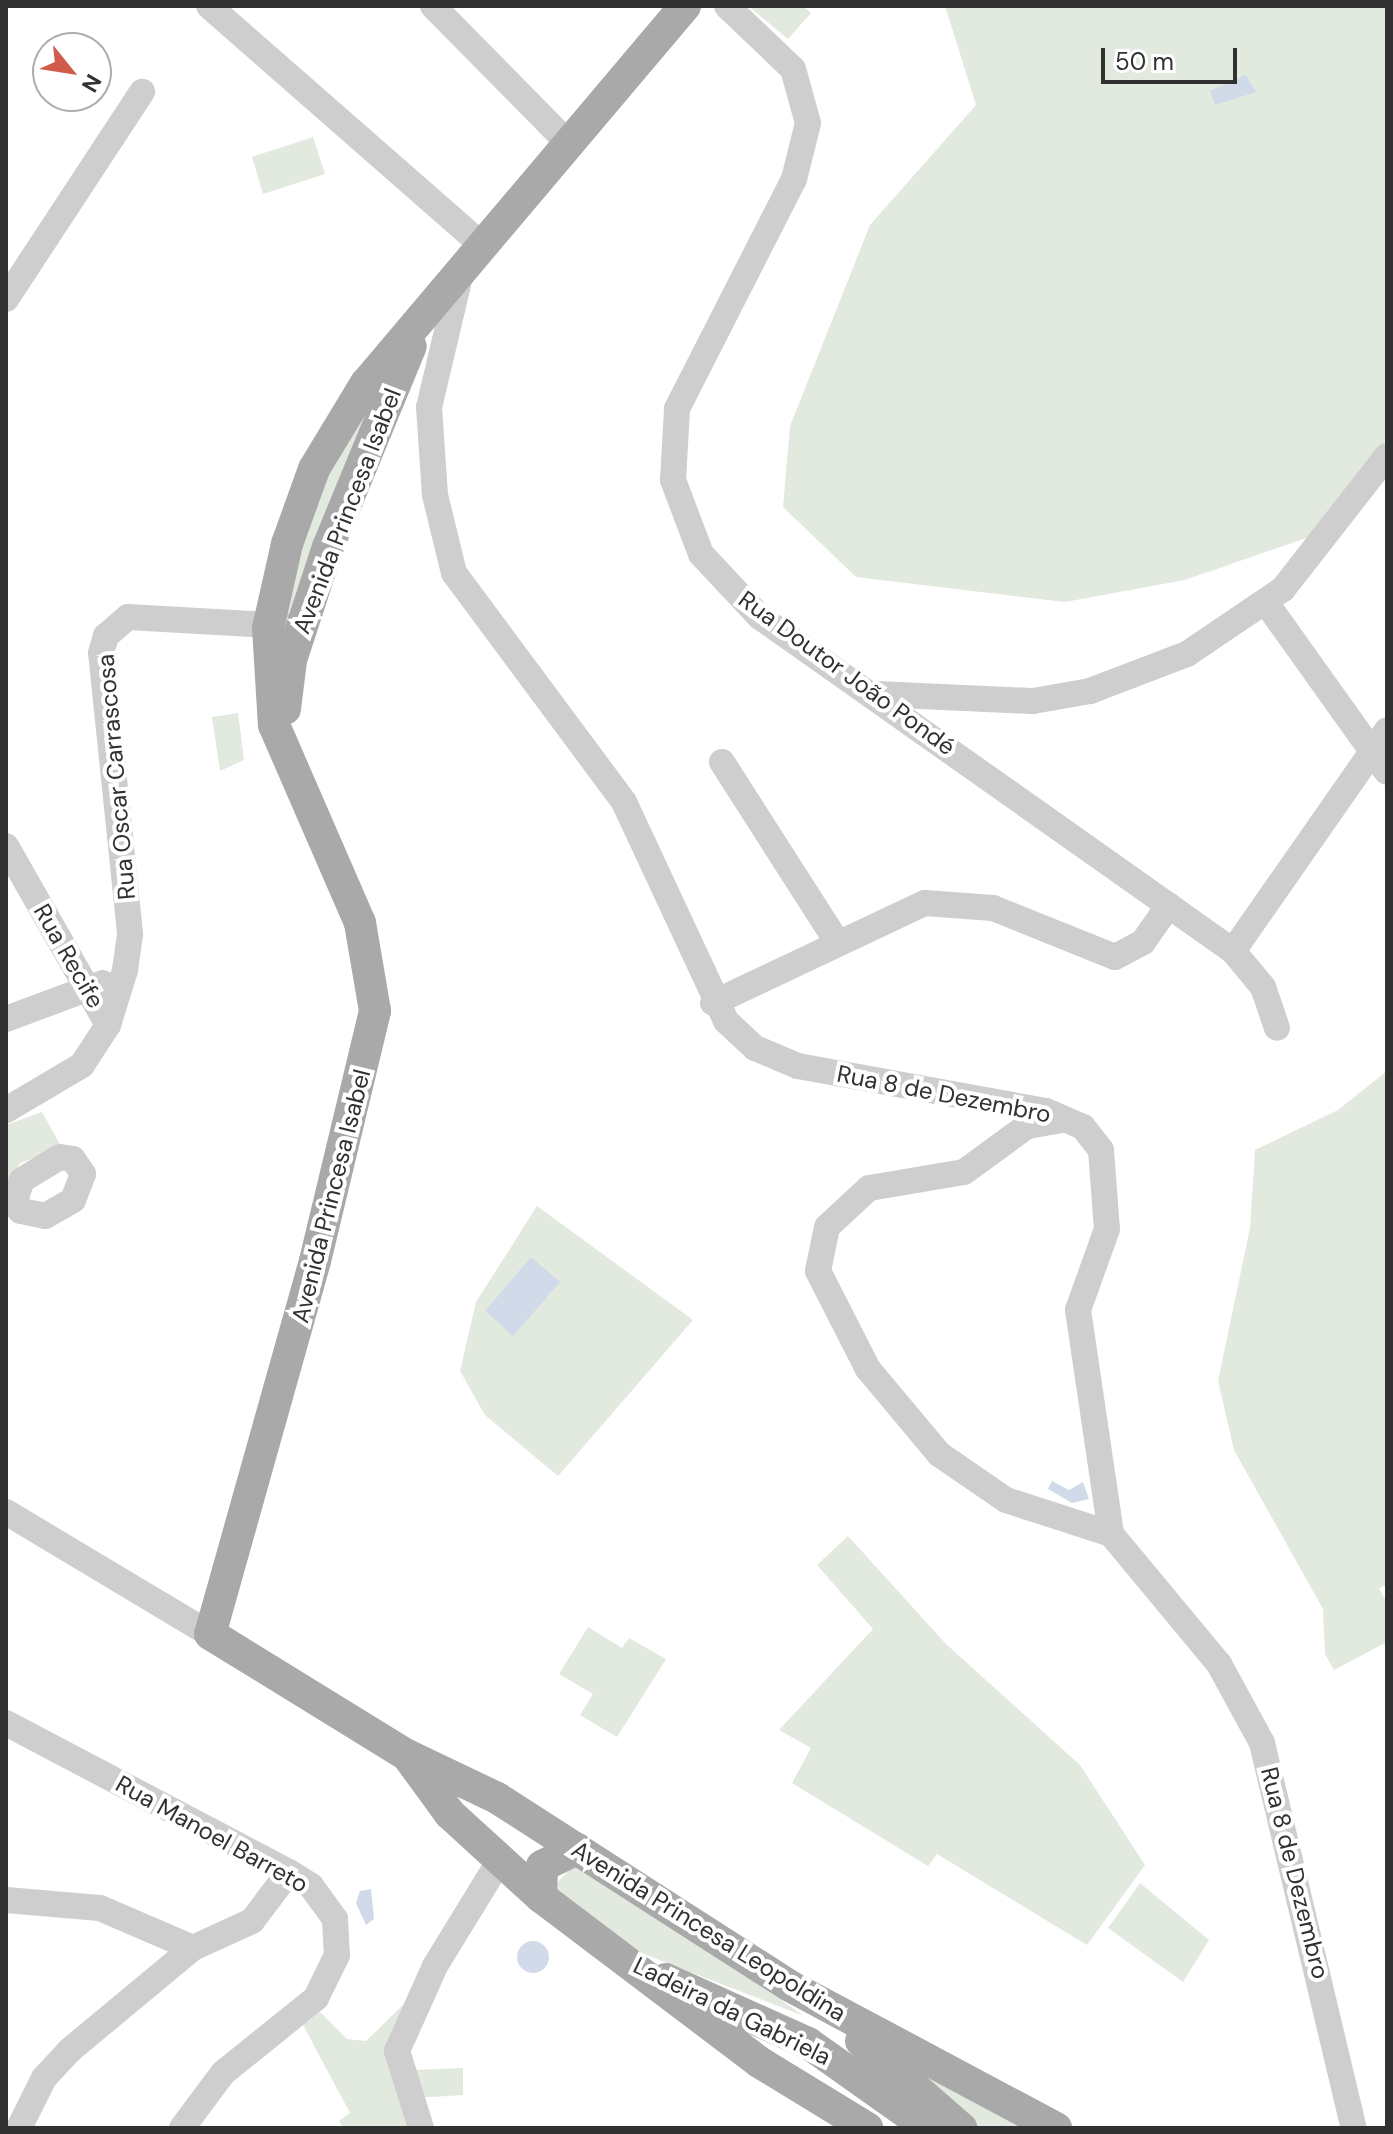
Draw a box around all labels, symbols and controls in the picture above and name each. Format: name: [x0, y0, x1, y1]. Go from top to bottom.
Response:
north arrow: [32, 32, 112, 112]
scale bar: [1105, 32, 1241, 82]
text: 50 m: [1115, 46, 1174, 77]
text: N: [75, 69, 108, 97]
street label: Avenida Princesa Isabel: [287, 384, 407, 638]
street label: Rua Doutor João Pondé: [733, 585, 961, 761]
street label: Rua Oscar Carrascosa: [91, 653, 141, 901]
street label: Rua Recife: [28, 899, 110, 1013]
street label: Rua 8 de Dezembro: [835, 1059, 1053, 1129]
street label: Avenida Princesa Isabel: [286, 1066, 376, 1326]
street label: Rua 8 de Dezembro: [1255, 1764, 1335, 1982]
street label: Rua Manoel Barreto: [111, 1769, 313, 1899]
street label: Avenida Princesa Leopoldina: [567, 1835, 851, 2027]
street label: Ladeira da Gabriela: [629, 1951, 835, 2071]

